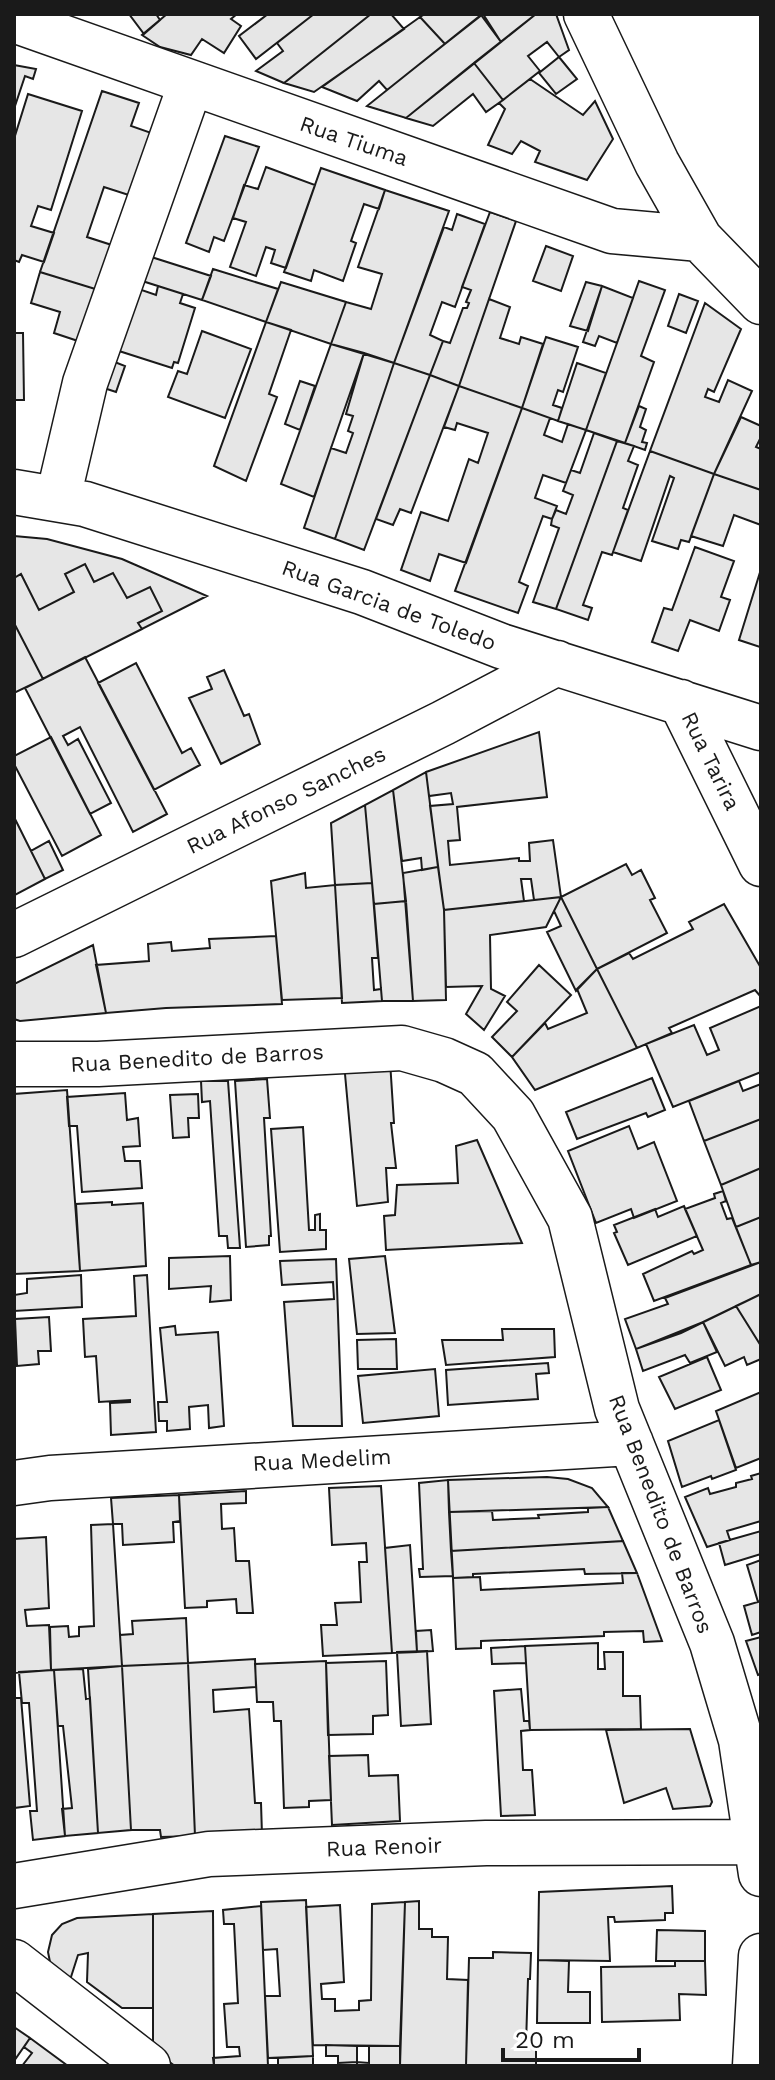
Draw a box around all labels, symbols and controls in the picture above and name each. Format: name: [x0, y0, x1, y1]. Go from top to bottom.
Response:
street label: Rua Tiuma: [297, 111, 411, 171]
street label: Rua Garcia de Toledo: [279, 555, 499, 655]
street label: Rua Tarira: [676, 708, 746, 814]
street label: Rua Afonso Sanches: [182, 741, 390, 859]
street label: Rua Benedito de Barros: [70, 1039, 324, 1077]
street label: Rua Benedito de Barros: [604, 1391, 718, 1637]
street label: Rua Medelim: [252, 1444, 392, 1476]
street label: Rua Renoir: [326, 1832, 442, 1862]
scale bar: [503, 2012, 639, 2062]
text: 20 m: [515, 2026, 575, 2054]

